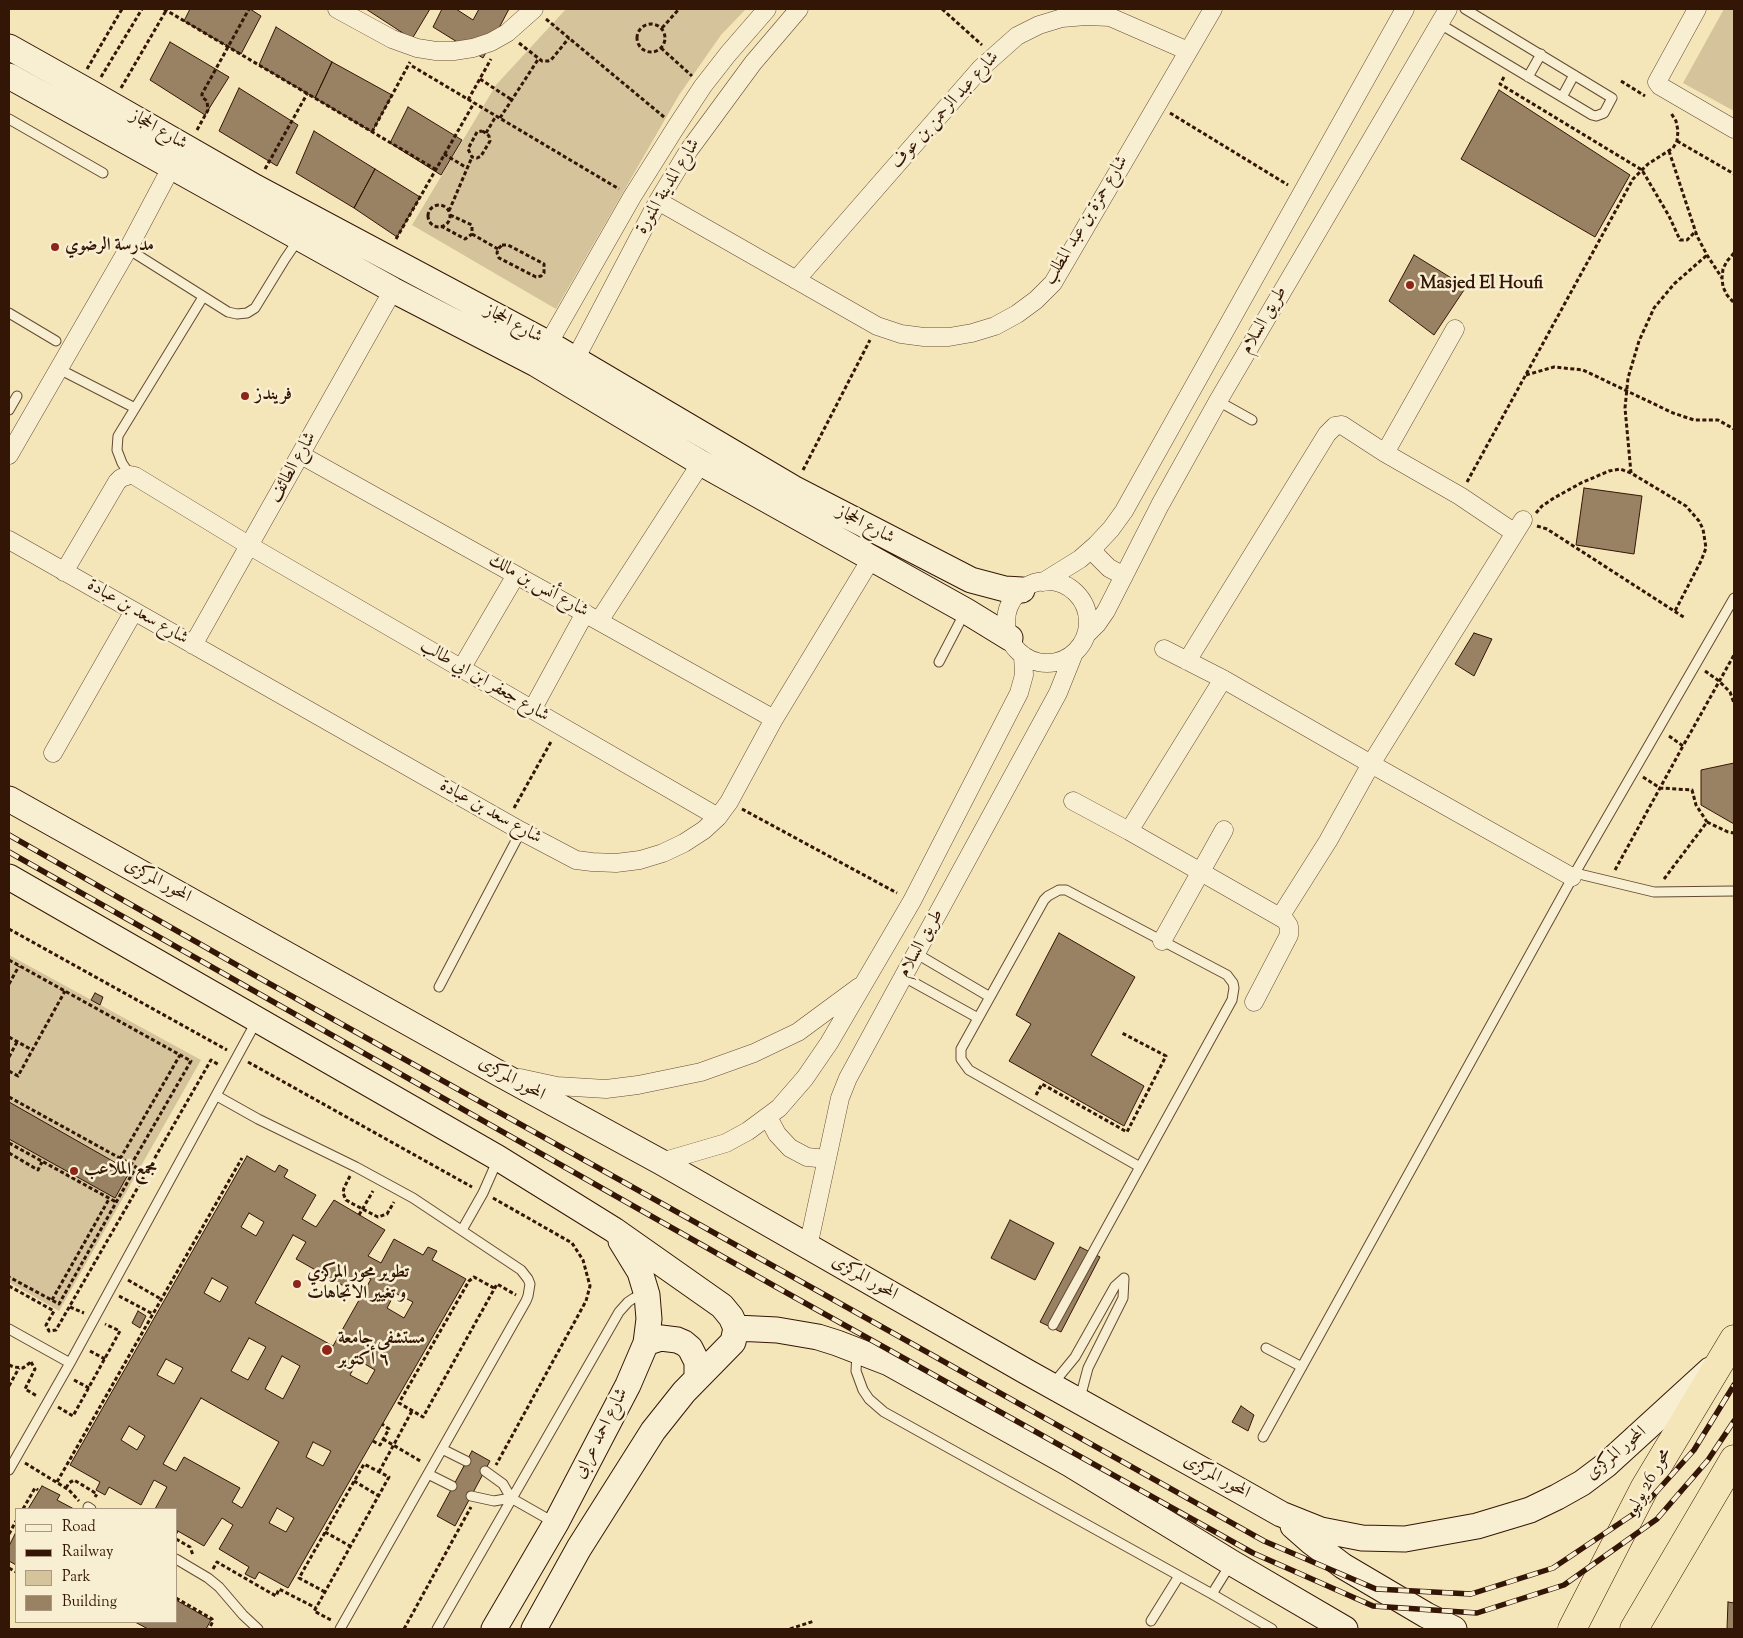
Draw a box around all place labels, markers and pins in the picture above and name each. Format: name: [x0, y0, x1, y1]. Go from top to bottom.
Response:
place label: مدرسة الرضوي: [65, 236, 154, 258]
marker: مدرسة الرضوي: [49, 241, 61, 253]
place label: Masjed El Houfi: [1420, 274, 1543, 296]
marker: Masjed El Houfi: [1404, 279, 1416, 291]
place label: فريندز: [255, 385, 292, 407]
marker: فريندز: [239, 390, 251, 402]
place label: مجمع الملاعب: [84, 1160, 157, 1182]
marker: مجمع الملاعب: [68, 1165, 80, 1177]
place label: تطوير محور المركزي و تغيير الاتجاهات: [307, 1263, 409, 1306]
marker: تطوير محور المركزي و تغيير الاتجاهات: [291, 1278, 303, 1290]
place label: مستشفى جامعة ٦ أكتوبر: [338, 1329, 425, 1372]
marker: مستشفى جامعة ٦ أكتوبر: [320, 1343, 334, 1357]

